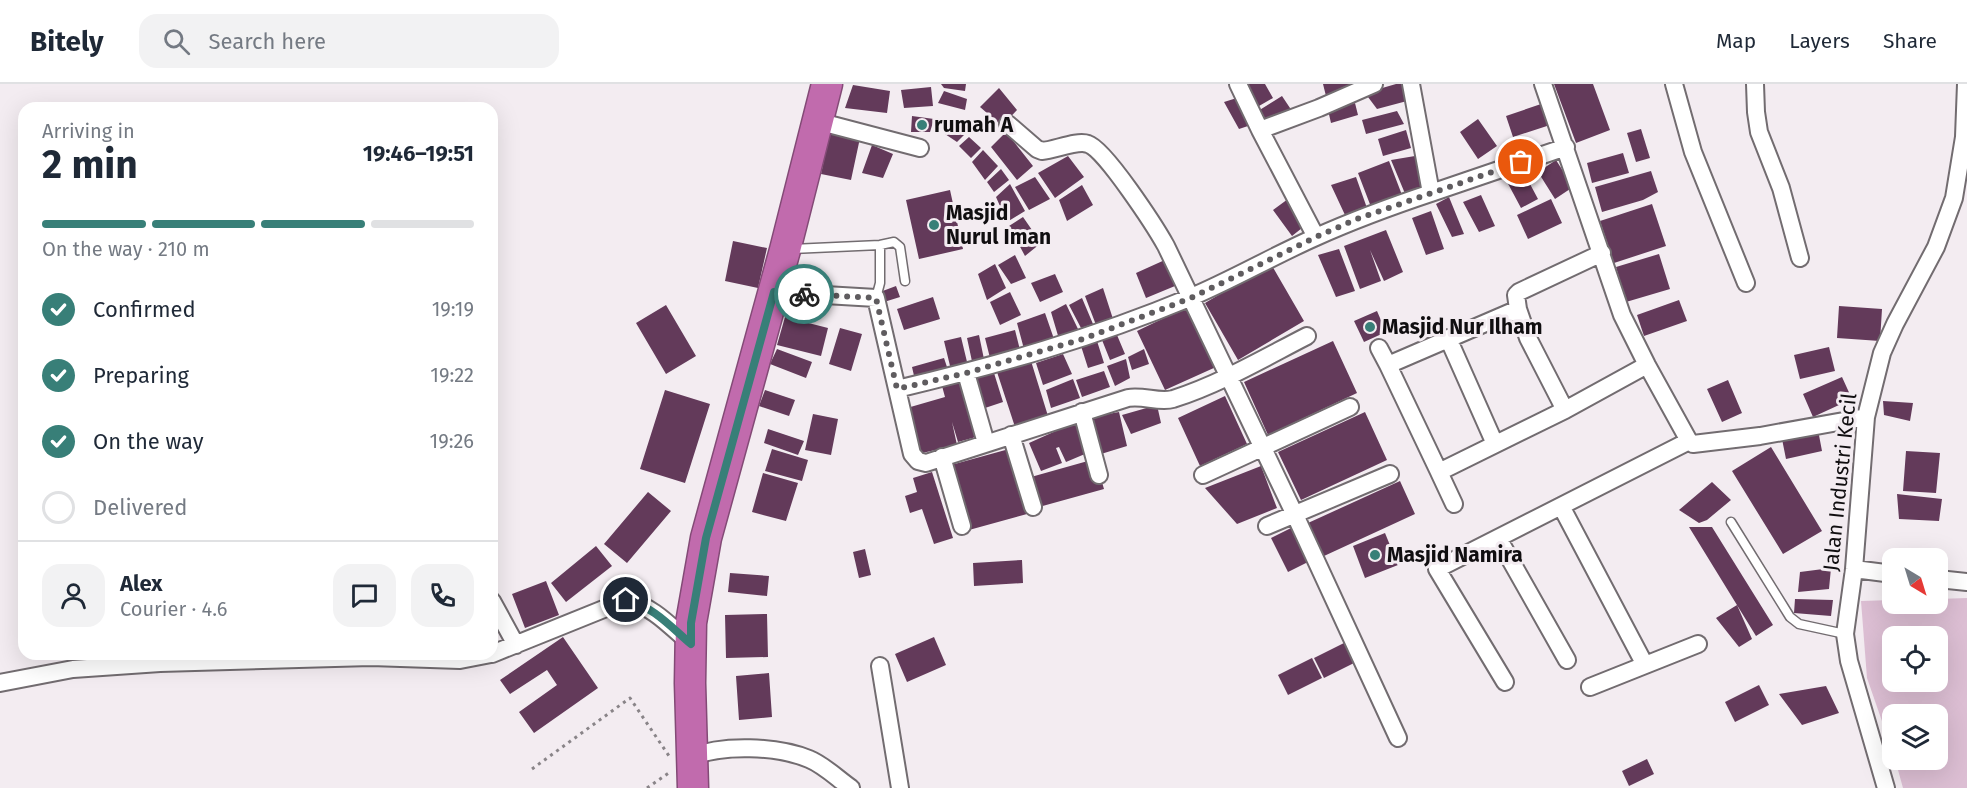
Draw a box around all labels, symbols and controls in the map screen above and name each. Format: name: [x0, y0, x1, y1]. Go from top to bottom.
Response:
search box: [139, 14, 559, 68]
text: Bitely: [30, 25, 103, 58]
icon: search: [160, 25, 193, 58]
text: Search here: [208, 28, 326, 55]
text: Map: [1716, 28, 1756, 54]
text: Layers: [1789, 28, 1850, 54]
text: Share: [1883, 28, 1937, 54]
place label: rumah A: [934, 112, 1014, 138]
marker: rumah A: [915, 118, 929, 132]
text: Arriving in: [42, 119, 135, 143]
pin: [1495, 136, 1546, 187]
text: 19:46–19:51: [363, 140, 474, 167]
text: 2 min: [42, 142, 138, 188]
icon: bag: [1504, 145, 1537, 178]
place label: Masjid Nurul Iman: [946, 200, 1051, 250]
marker: Masjid Nurul Iman: [927, 218, 941, 232]
text: On the way · 210 m: [42, 237, 210, 261]
courier: [774, 264, 834, 324]
icon: bike: [788, 278, 821, 311]
icon: check: [42, 293, 75, 326]
text: Confirmed: [93, 296, 196, 323]
text: 19:19: [432, 297, 474, 321]
place label: Masjid Nur Ilham: [1382, 314, 1542, 340]
marker: Masjid Nur Ilham: [1363, 320, 1377, 334]
icon: check: [42, 359, 75, 392]
text: Preparing: [93, 362, 189, 389]
text: 19:22: [430, 363, 474, 387]
street label: Jalan Industri Kecil: [1818, 392, 1862, 572]
icon: check: [42, 425, 75, 458]
text: On the way: [93, 428, 204, 455]
text: 19:26: [429, 429, 474, 453]
text: Delivered: [93, 494, 188, 521]
place label: Masjid Namira: [1387, 542, 1523, 568]
marker: Masjid Namira: [1368, 548, 1382, 562]
north arrow: [1882, 548, 1948, 614]
map controls: [1882, 548, 1948, 770]
button: person: [42, 564, 105, 627]
button: chat: [333, 564, 396, 627]
button: phone: [411, 564, 474, 627]
text: Alex: [120, 570, 163, 597]
pin: [600, 574, 651, 625]
icon: home: [609, 583, 642, 616]
text: Courier · 4.6: [120, 597, 227, 621]
button: locate: [1882, 626, 1948, 692]
button: layers: [1882, 704, 1948, 770]

